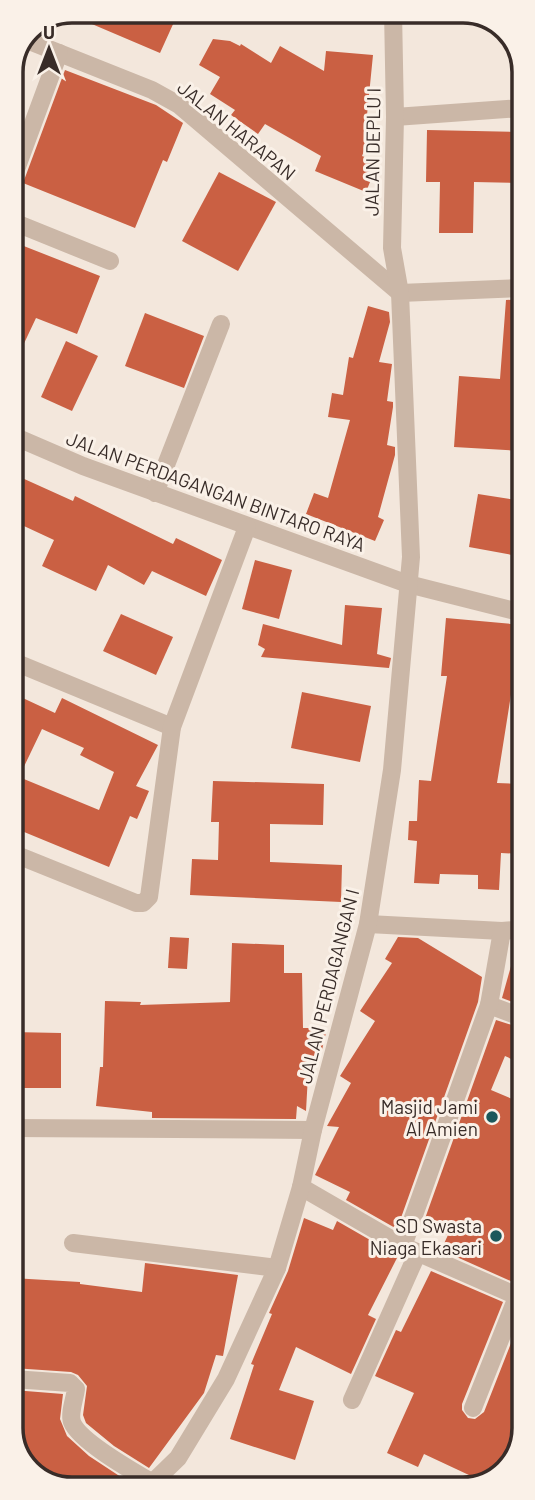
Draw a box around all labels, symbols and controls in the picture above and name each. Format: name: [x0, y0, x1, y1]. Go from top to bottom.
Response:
north arrow: [14, 14, 84, 84]
text: U: [43, 20, 55, 43]
street label: JALAN HARAPAN: [173, 75, 301, 185]
street label: JALAN DEPLU I: [359, 88, 385, 216]
street label: JALAN PERDAGANGAN BINTARO RAYA: [63, 426, 369, 556]
street label: JALAN PERDAGANGAN I: [293, 886, 363, 1086]
place label: Masjid Jami Al Amien: [381, 1095, 478, 1140]
marker: Masjid Jami Al Amien: [484, 1109, 500, 1125]
place label: SD Swasta Niaga Ekasari: [370, 1214, 482, 1259]
marker: SD Swasta Niaga Ekasari: [488, 1228, 504, 1244]

